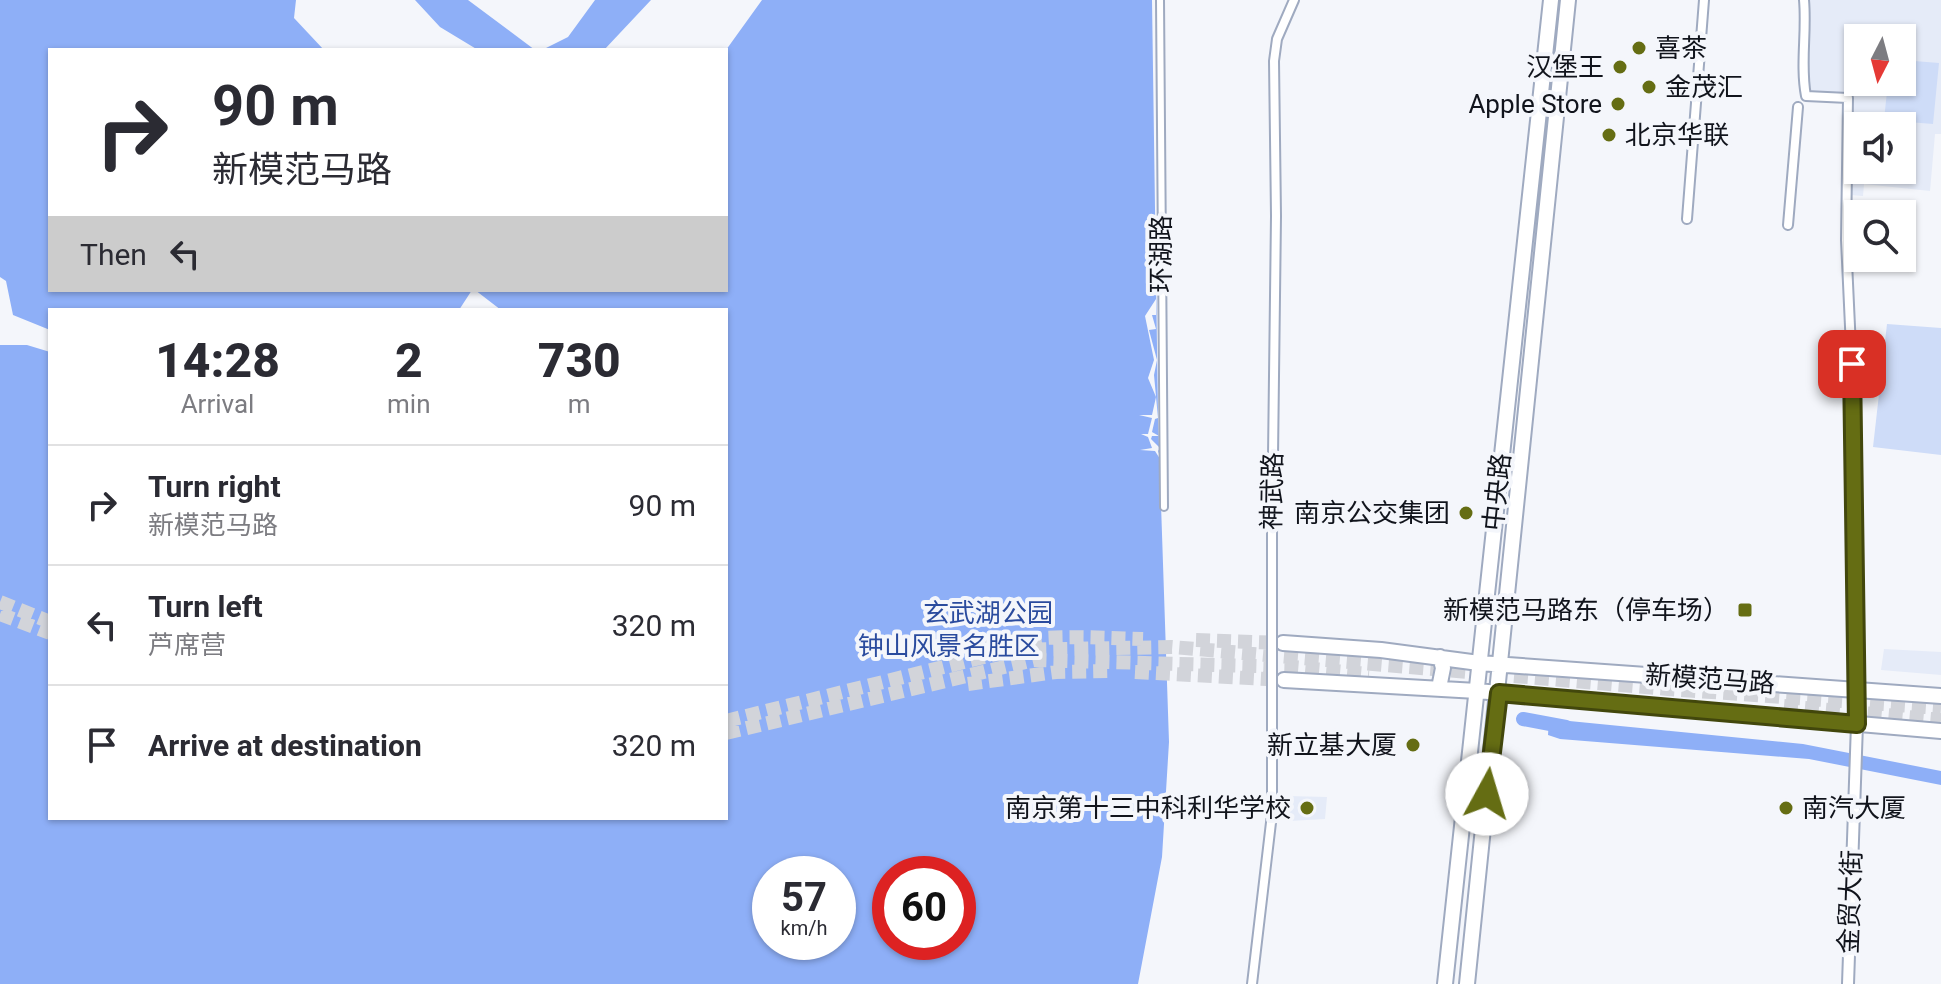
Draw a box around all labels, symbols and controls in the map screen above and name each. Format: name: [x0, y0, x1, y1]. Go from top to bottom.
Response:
north arrow: [1844, 24, 1916, 96]
map controls: [1844, 24, 1916, 272]
place label: 喜茶: [1655, 33, 1707, 63]
marker: 喜茶: [1630, 39, 1648, 57]
place label: 汉堡王: [1526, 52, 1604, 82]
marker: 汉堡王: [1611, 58, 1629, 76]
place label: 金茂汇: [1665, 72, 1743, 102]
text: 90 m: [212, 73, 339, 139]
marker: 金茂汇: [1640, 78, 1658, 96]
icon: right: [80, 80, 184, 184]
place label: Apple Store: [1468, 89, 1602, 119]
marker: Apple Store: [1609, 95, 1627, 113]
button: sound: [1844, 112, 1916, 184]
place label: 北京华联: [1625, 120, 1729, 150]
marker: 北京华联: [1600, 126, 1618, 144]
text: 新模范马路: [212, 149, 392, 191]
button: search: [1844, 200, 1916, 272]
street label: 环湖路: [1146, 215, 1176, 293]
icon: left: [163, 232, 207, 276]
text: Then: [80, 237, 147, 272]
pin: [1818, 330, 1886, 398]
text: 14:28: [155, 332, 280, 389]
text: 2: [395, 332, 423, 389]
text: 730: [538, 332, 621, 389]
icon: arrive: [1830, 342, 1874, 386]
text: Arrival: [181, 389, 254, 419]
text: min: [387, 389, 431, 419]
text: m: [568, 389, 591, 419]
street label: 神武路: [1256, 452, 1288, 530]
street label: 中央路: [1478, 452, 1516, 532]
text: Turn right: [148, 469, 281, 504]
icon: right: [80, 483, 124, 527]
text: 90 m: [629, 488, 696, 523]
place label: 南京公交集团: [1294, 498, 1450, 528]
marker: 南京公交集团: [1457, 504, 1475, 522]
text: 新模范马路: [148, 510, 278, 540]
text: Turn left: [148, 589, 263, 624]
place label: 新模范马路东（停车场）: [1443, 595, 1729, 625]
park label: 玄武湖公园: [923, 598, 1053, 628]
marker: 新模范马路东（停车场）: [1736, 601, 1754, 619]
icon: left: [80, 603, 124, 647]
text: 320 m: [612, 608, 696, 643]
text: 芦席营: [148, 630, 226, 660]
park label: 钟山风景名胜区: [858, 631, 1040, 661]
street label: 新模范马路: [1644, 660, 1776, 698]
icon: arrive: [80, 723, 124, 767]
text: Arrive at destination: [148, 728, 422, 763]
text: 320 m: [612, 728, 696, 763]
place label: 新立基大厦: [1267, 730, 1397, 760]
marker: 新立基大厦: [1404, 736, 1422, 754]
position arrow: [1445, 752, 1529, 836]
place label: 南京第十三中科利华学校: [1005, 793, 1291, 823]
place label: 南汽大厦: [1802, 793, 1906, 823]
marker: 南京第十三中科利华学校: [1298, 799, 1316, 817]
marker: 南汽大厦: [1777, 799, 1795, 817]
street label: 金贸大街: [1833, 850, 1867, 954]
speed limit sign: 60: [872, 856, 976, 960]
text: 57: [781, 874, 827, 921]
text: km/h: [781, 916, 827, 940]

